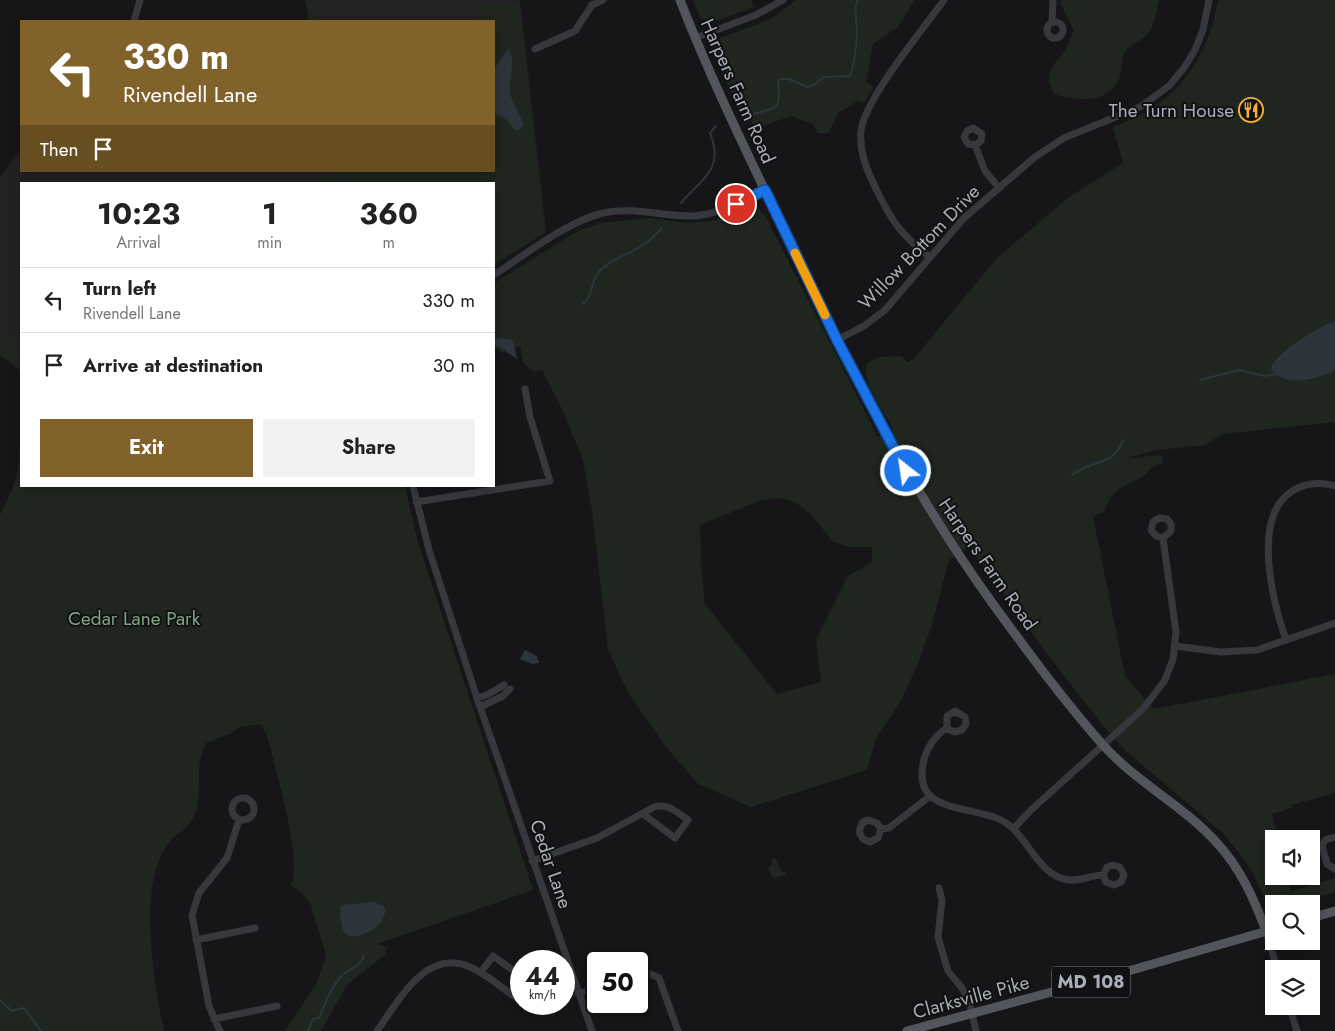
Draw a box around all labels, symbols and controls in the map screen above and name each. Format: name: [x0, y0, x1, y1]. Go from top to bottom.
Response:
street label: Harpers Farm Road: [694, 14, 782, 168]
text: 330 m: [123, 32, 229, 82]
icon: left: [40, 40, 105, 105]
text: Rivendell Lane: [123, 78, 257, 110]
place label: The Turn House: [1109, 97, 1234, 124]
restaurant icon: The Turn House: [1238, 97, 1264, 123]
icon: arrive: [89, 135, 117, 163]
text: Then: [40, 136, 79, 163]
street label: Willow Bottom Drive: [852, 178, 986, 316]
pin: [715, 183, 757, 225]
icon: arrive: [722, 190, 750, 218]
text: 10:23: [97, 192, 180, 235]
text: 1: [262, 192, 277, 235]
text: 360: [359, 192, 418, 235]
text: Arrival: [117, 231, 161, 254]
text: min: [257, 231, 282, 254]
text: m: [382, 231, 395, 254]
text: Turn left: [83, 275, 156, 302]
icon: left: [40, 286, 68, 314]
text: 330 m: [422, 287, 475, 314]
text: Rivendell Lane: [83, 302, 181, 325]
icon: arrive: [40, 351, 68, 379]
text: Arrive at destination: [83, 352, 263, 379]
text: 30 m: [433, 352, 475, 379]
button: Exit: [40, 419, 253, 477]
button: Share: [263, 419, 475, 477]
position arrow: [879, 444, 931, 496]
street label: Harpers Farm Road: [932, 492, 1044, 636]
park label: Cedar Lane Park: [68, 605, 201, 632]
street label: Cedar Lane: [523, 816, 579, 912]
map controls: [1265, 830, 1320, 1015]
button: sound: [1265, 830, 1320, 885]
button: search: [1265, 895, 1320, 950]
speed limit sign: 50: [585, 950, 650, 1015]
text: 44: [525, 958, 560, 994]
button: layers: [1265, 960, 1320, 1015]
road number: MD 108: [1052, 966, 1130, 998]
street label: Clarksville Pike: [910, 968, 1033, 1026]
text: km/h: [529, 986, 556, 1004]

